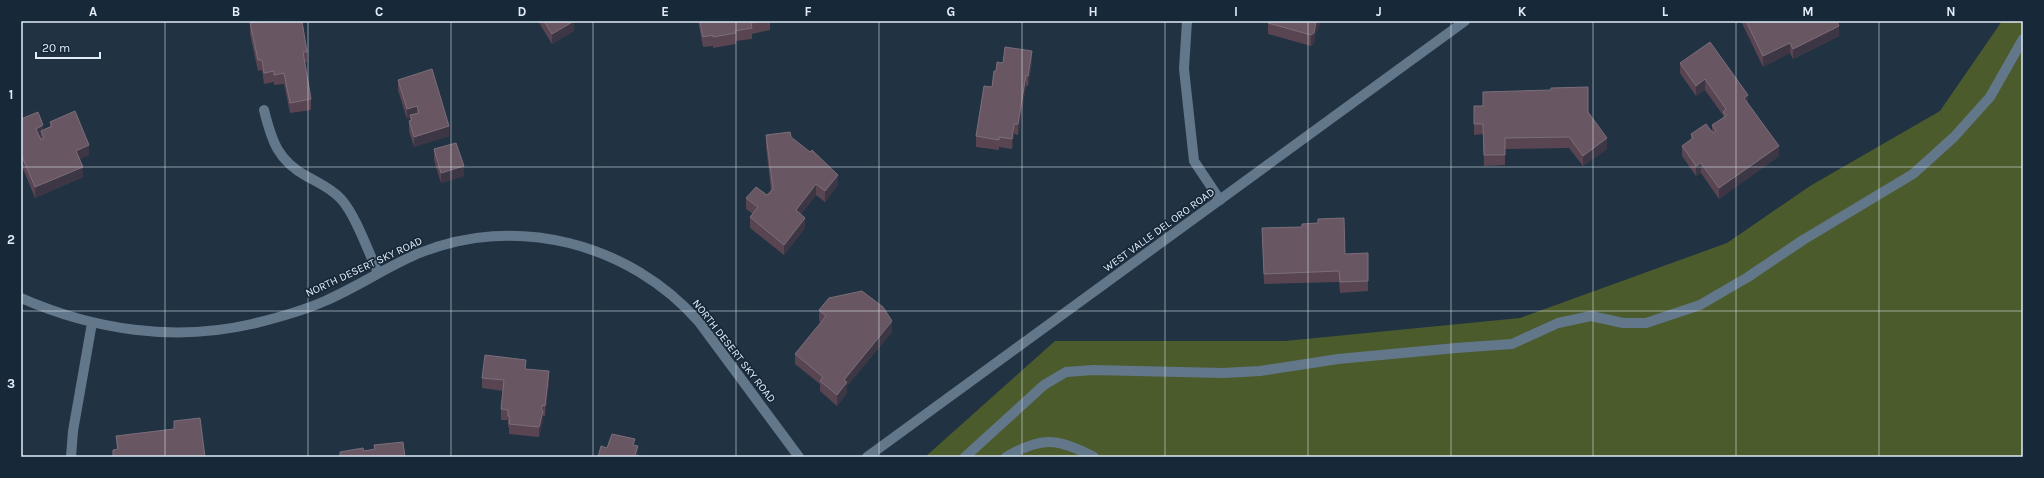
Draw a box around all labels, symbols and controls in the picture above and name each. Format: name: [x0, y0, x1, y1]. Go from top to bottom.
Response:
text: A: [89, 4, 97, 19]
text: B: [232, 4, 240, 19]
text: C: [375, 4, 383, 19]
text: D: [518, 4, 527, 19]
text: E: [661, 4, 669, 19]
text: F: [804, 4, 812, 19]
text: G: [947, 4, 955, 19]
text: H: [1088, 4, 1098, 19]
text: I: [1234, 4, 1238, 19]
text: J: [1376, 4, 1382, 19]
text: K: [1518, 4, 1527, 19]
text: L: [1662, 4, 1669, 19]
text: M: [1802, 4, 1814, 19]
text: N: [1946, 4, 1956, 19]
scale bar: [36, 34, 100, 60]
text: 20 m: [42, 41, 70, 55]
text: 1: [9, 87, 13, 102]
street label: WEST VALLE DEL ORO ROAD: [1101, 185, 1217, 275]
text: 2: [7, 232, 15, 247]
street label: NORTH DESERT SKY ROAD: [304, 234, 424, 300]
street label: NORTH DESERT SKY ROAD: [690, 297, 778, 405]
text: 3: [7, 376, 15, 391]

